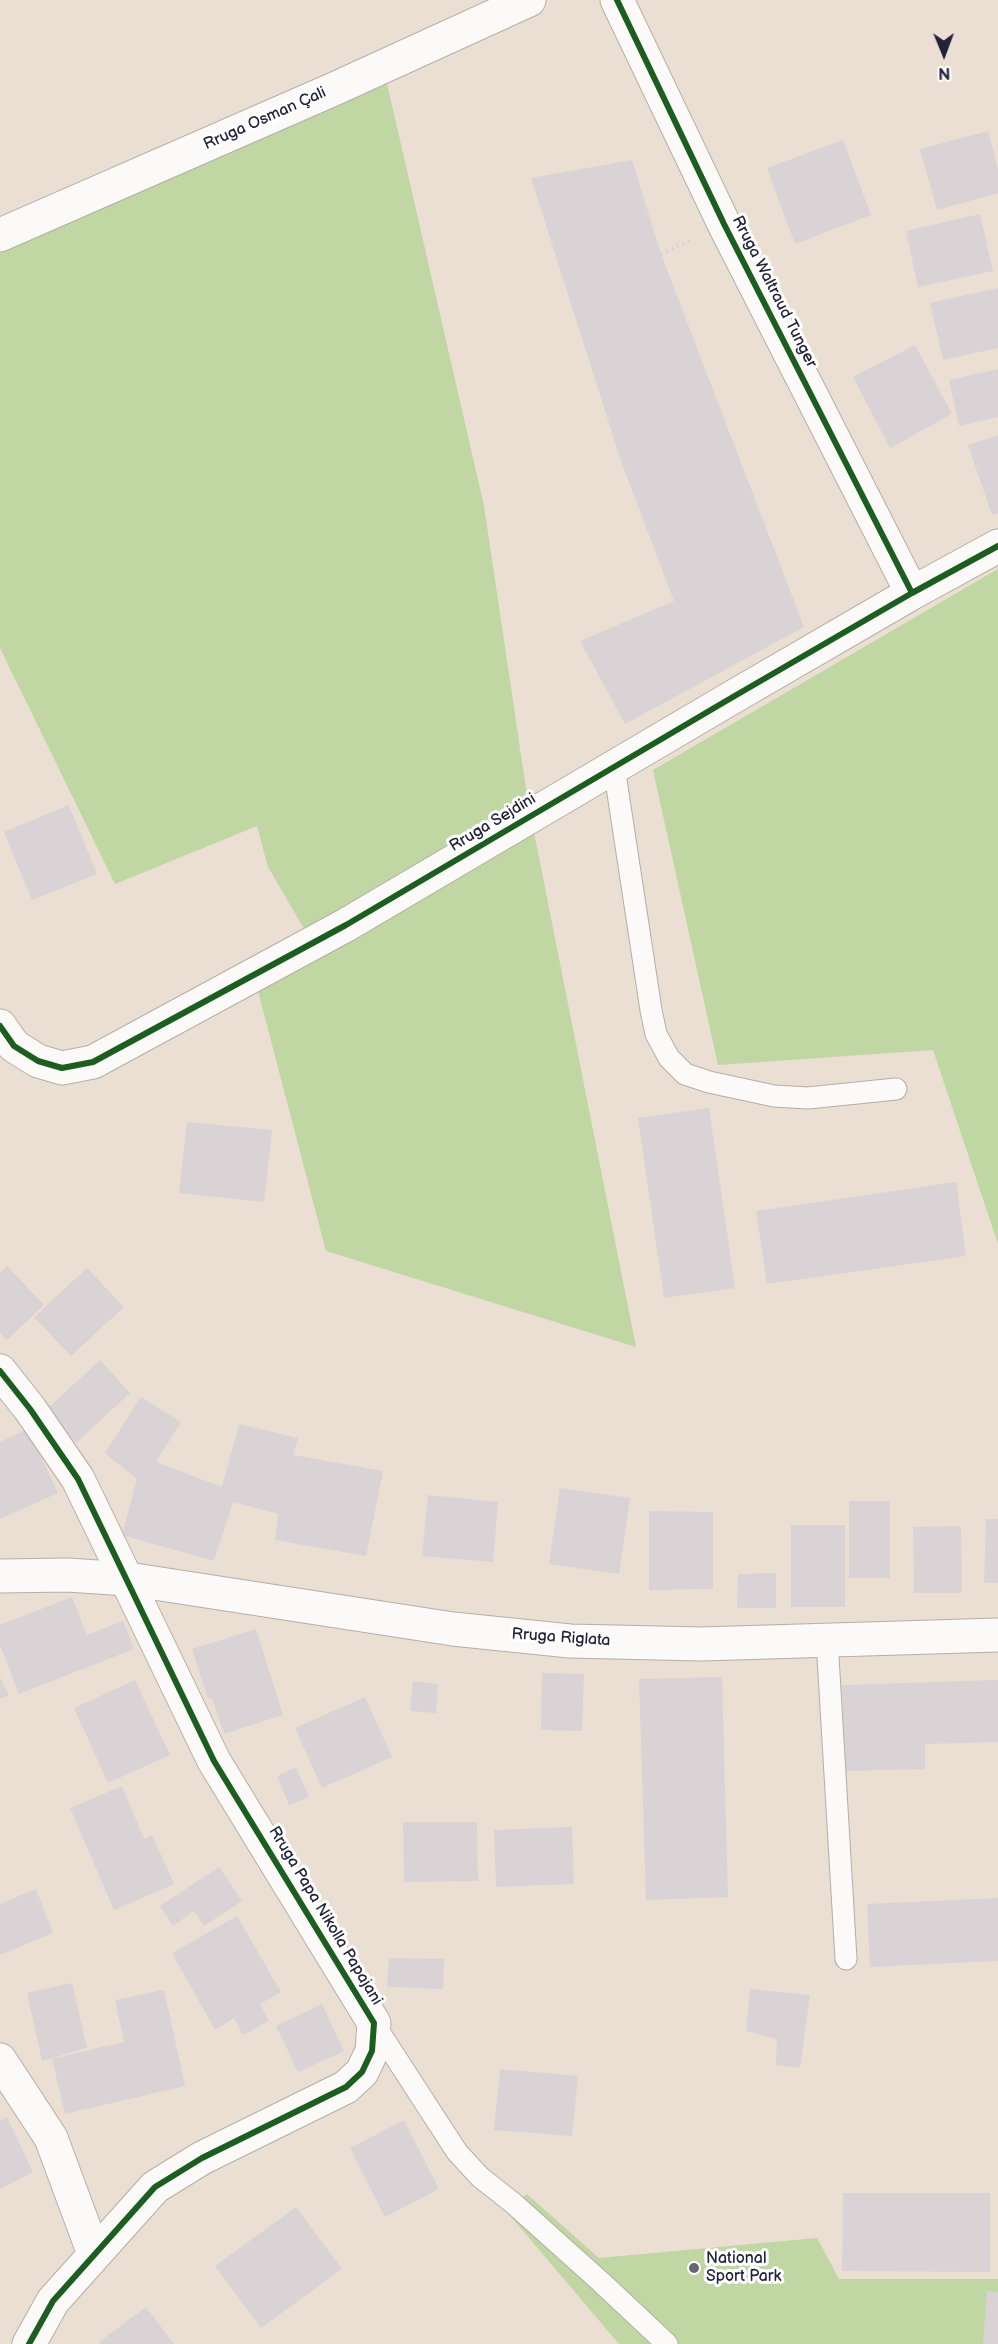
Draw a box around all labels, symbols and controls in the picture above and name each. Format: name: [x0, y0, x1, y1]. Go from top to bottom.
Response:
north arrow: [914, 24, 974, 84]
text: N: [938, 63, 951, 82]
street label: Rruga Osman Çali: [201, 83, 329, 155]
street label: Rruga Waltraud Tunger: [727, 213, 821, 371]
street label: Rruga Sejdini: [446, 790, 540, 856]
street label: Rruga Riglata: [511, 1625, 611, 1651]
street label: Rruga Papa Nikolla Papajani: [264, 1823, 386, 2009]
place label: National Sport Park: [706, 2249, 781, 2287]
marker: National Sport Park: [687, 2261, 701, 2275]

